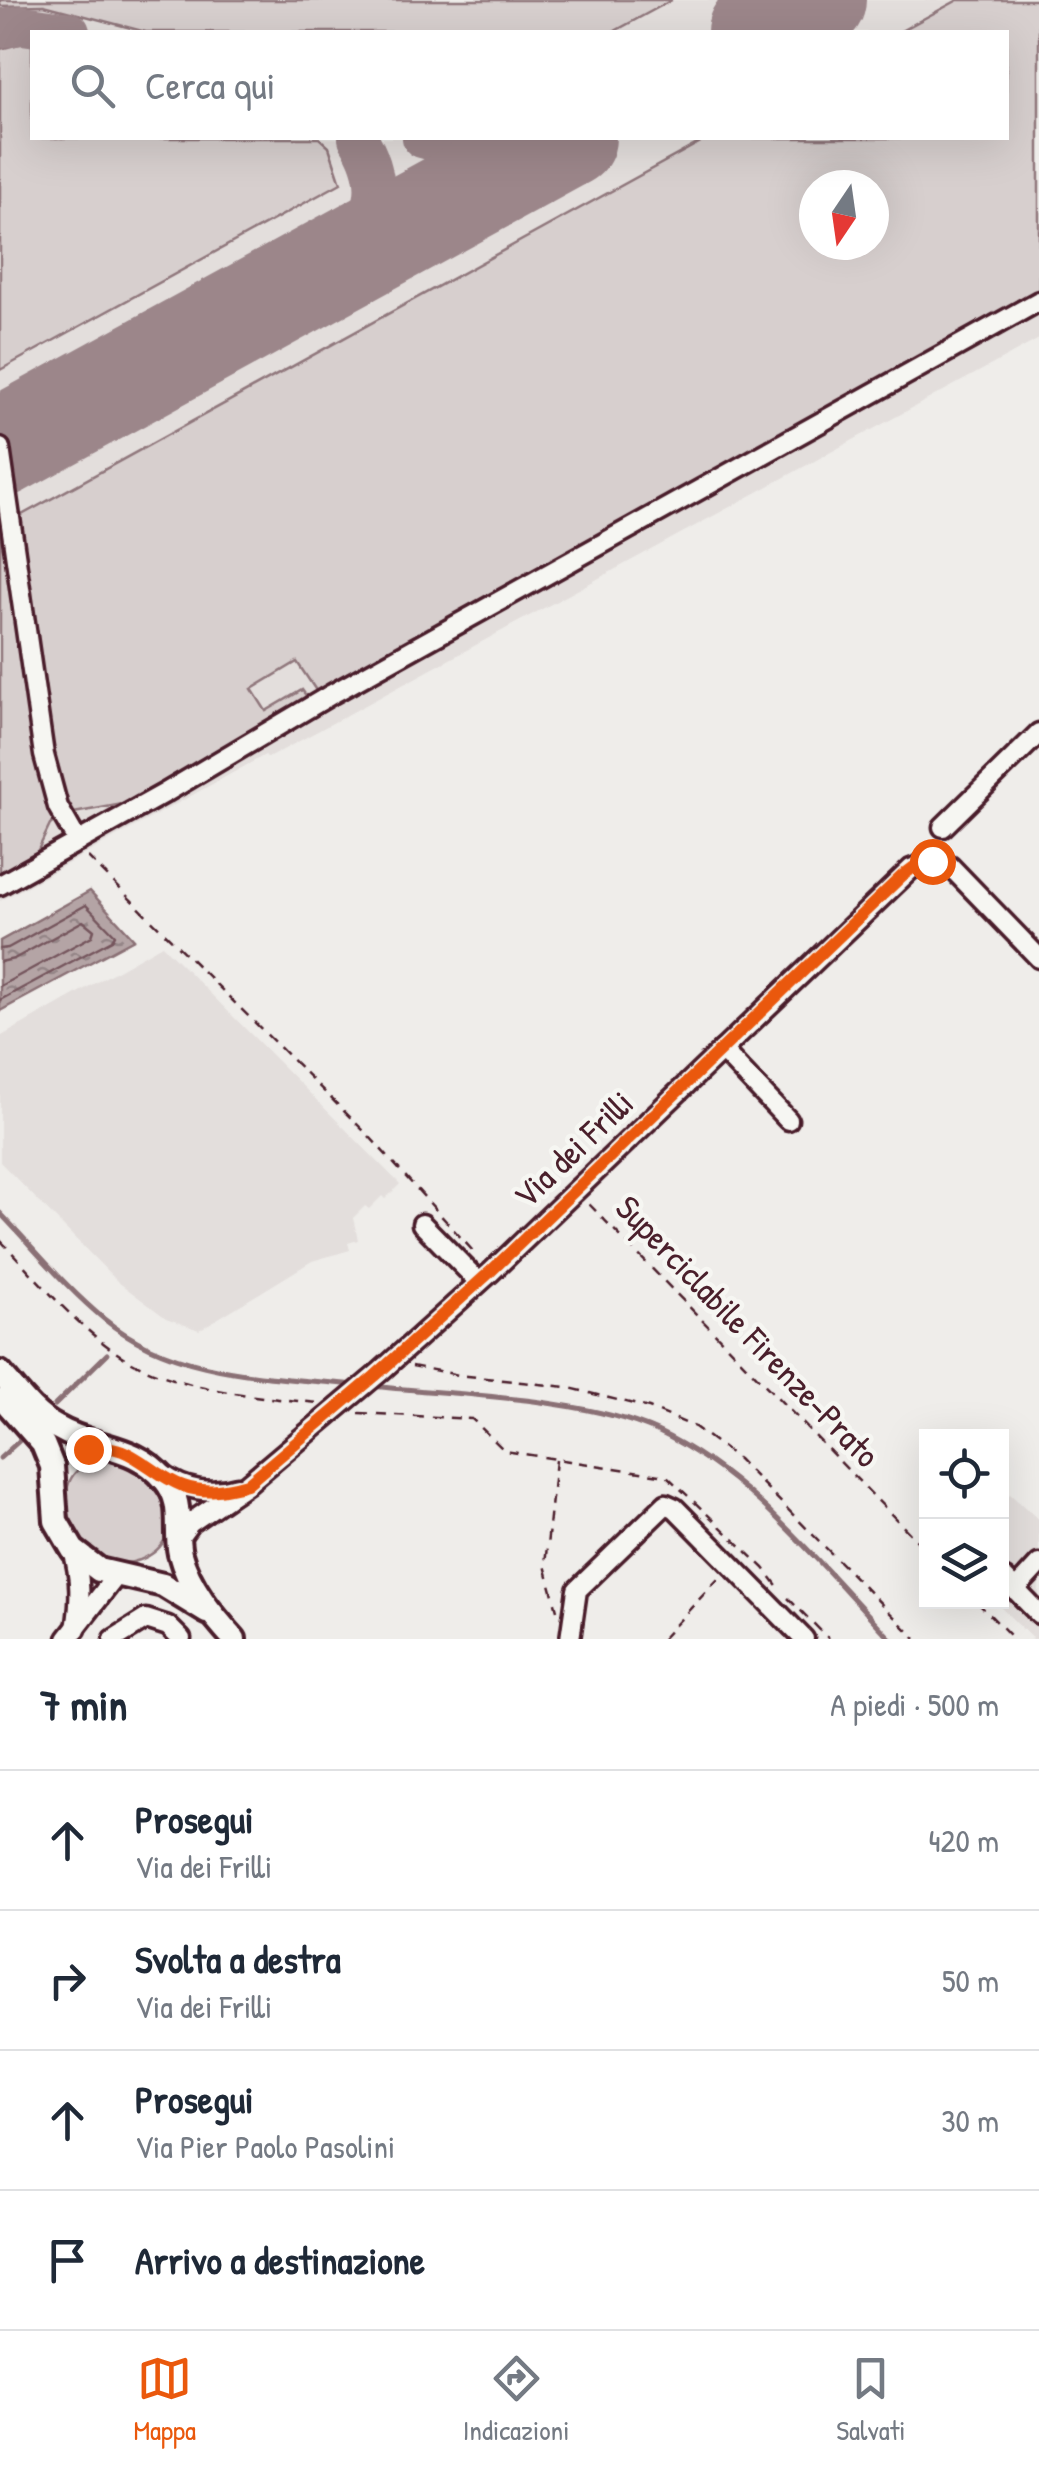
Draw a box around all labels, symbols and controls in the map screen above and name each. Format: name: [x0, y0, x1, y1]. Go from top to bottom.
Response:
search box: [30, 30, 1009, 140]
icon: search: [65, 58, 120, 113]
text: Cerca qui: [145, 59, 275, 111]
north arrow: [799, 170, 889, 260]
route start: [910, 839, 956, 885]
street label: Via dei Frilli: [503, 1080, 643, 1218]
street label: Superciclabile Firenze-Prato: [606, 1185, 890, 1477]
route end: [66, 1427, 112, 1473]
map controls: [919, 1429, 1009, 1609]
button: locate: [919, 1429, 1009, 1519]
button: layers: [919, 1519, 1009, 1609]
text: 7 min: [40, 1676, 127, 1733]
text: A piedi · 500 m: [830, 1683, 999, 1726]
text: Prosegui: [135, 1793, 254, 1845]
icon: ahead: [40, 1813, 95, 1868]
text: 420 m: [929, 1819, 999, 1862]
text: Via dei Frilli: [135, 1845, 272, 1888]
text: Svolta a destra: [135, 1933, 341, 1985]
icon: right: [40, 1953, 95, 2008]
text: 50 m: [942, 1959, 999, 2002]
text: Via dei Frilli: [135, 1985, 272, 2028]
text: Prosegui: [135, 2073, 254, 2125]
icon: ahead: [40, 2093, 95, 2148]
text: 30 m: [941, 2099, 999, 2142]
text: Via Pier Paolo Pasolini: [135, 2125, 395, 2168]
icon: arrive: [40, 2233, 95, 2288]
text: Arrivo a destinazione: [135, 2234, 425, 2286]
tab: Mappa: [133, 2351, 196, 2449]
tab: Indicazioni: [463, 2351, 569, 2449]
tab: Salvati: [836, 2351, 906, 2449]

